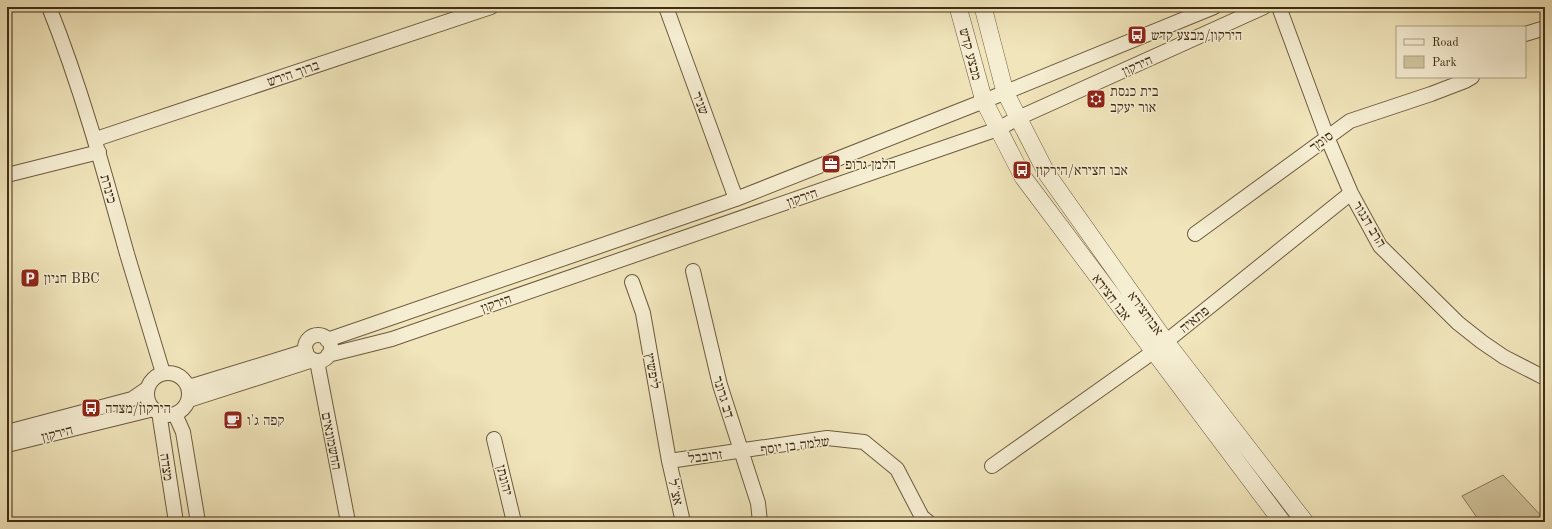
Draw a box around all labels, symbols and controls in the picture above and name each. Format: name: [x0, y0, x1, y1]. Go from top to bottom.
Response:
bus stop icon: הירקון/מבצע קדש: [1126, 24, 1148, 46]
legend: [1396, 26, 1526, 78]
street label: מבצע קדש: [956, 27, 984, 82]
place label: הירקון/מבצע קדש: [1151, 29, 1242, 43]
text: Road: [1432, 37, 1459, 49]
street label: הירקון: [1120, 53, 1155, 79]
text: Park: [1432, 57, 1457, 69]
street label: ברוך הירש: [265, 58, 321, 89]
place label: בית כנסת אור יעקב: [1110, 85, 1159, 115]
synagogue icon: בית כנסת אור יעקב: [1085, 88, 1107, 110]
street label: שניר: [689, 90, 711, 117]
street label: סומך: [1307, 129, 1336, 155]
office icon: הלמן גרופ: [820, 153, 842, 175]
place label: הלמן גרופ: [845, 157, 896, 172]
bus stop icon: אבו חצירא/הירקון: [1011, 159, 1033, 181]
place label: אבו חצירא/הירקון: [1036, 164, 1128, 178]
street label: כינרת: [97, 173, 119, 205]
street label: הירקון: [785, 186, 820, 210]
street label: הרב דנגור: [1350, 199, 1388, 250]
parking icon: חניון BBC: [19, 267, 41, 289]
place label: חניון BBC: [44, 272, 100, 286]
street label: אבו חצירא: [1089, 272, 1133, 323]
street label: אבוחצירא: [1125, 289, 1166, 338]
street label: הירקון: [479, 292, 514, 316]
street label: פתאיה: [1177, 304, 1212, 336]
street label: ליפשיץ: [642, 352, 663, 390]
street label: דב גרונר: [710, 375, 736, 420]
bus stop icon: הירקון/מצדה: [80, 397, 102, 419]
place label: הירקון/מצדה: [105, 402, 171, 416]
cafe icon: קפה ג'ו: [222, 409, 244, 431]
street label: החשמונאים: [319, 411, 343, 471]
place label: קפה ג'ו: [247, 414, 284, 428]
street label: הירקון: [40, 423, 74, 445]
street label: שלמה בן יוסף: [760, 434, 831, 457]
street label: זרובבל: [687, 447, 723, 466]
street label: מצדה: [157, 452, 175, 482]
street label: יהונתן: [494, 464, 515, 497]
street label: אצ"ל: [665, 478, 686, 507]

